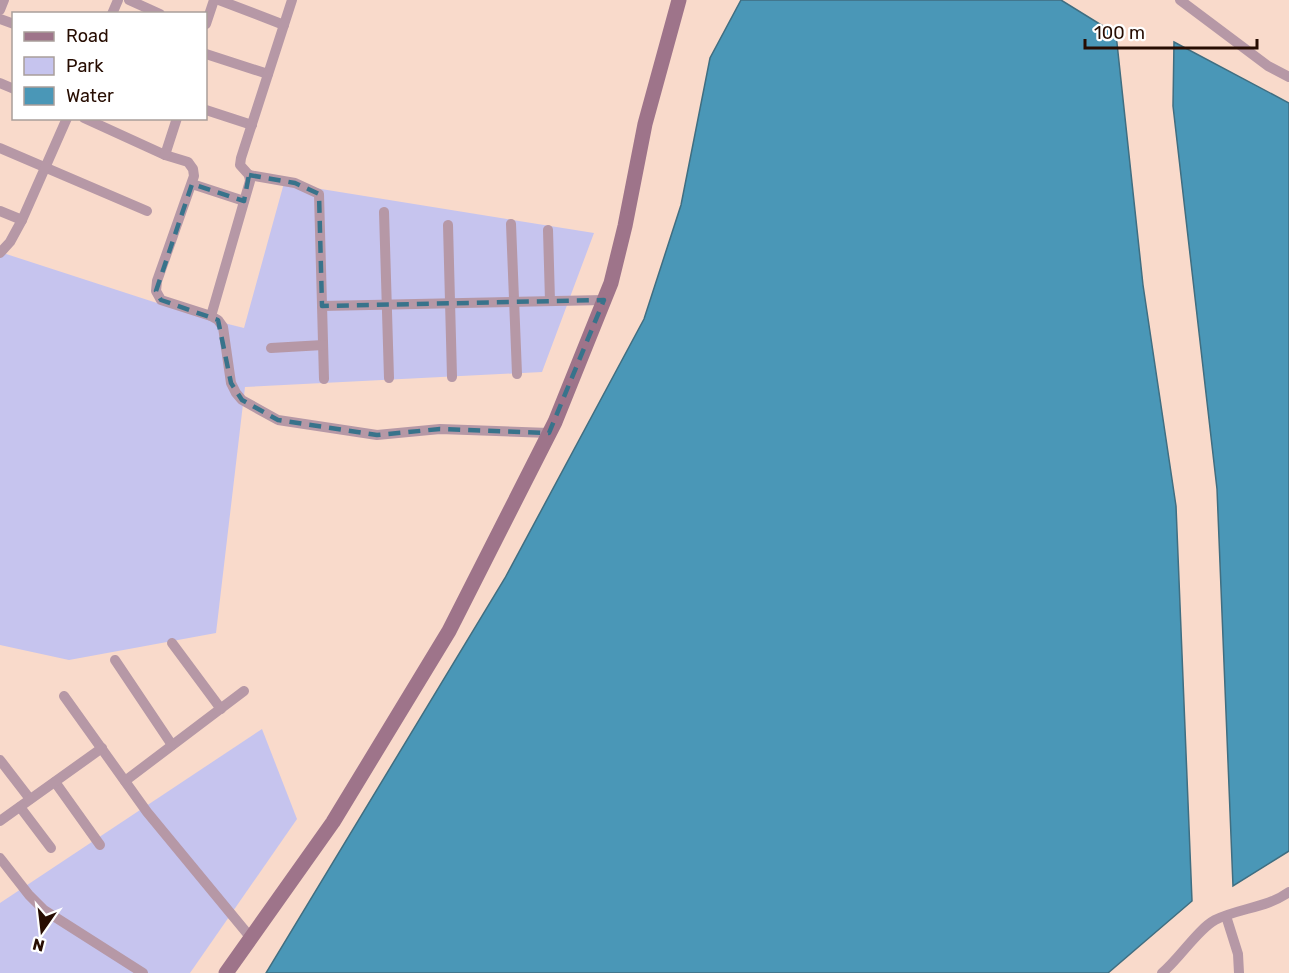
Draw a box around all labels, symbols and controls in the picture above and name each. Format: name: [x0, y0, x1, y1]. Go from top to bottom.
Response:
legend: [12, 12, 207, 120]
scale bar: [1085, 12, 1258, 50]
text: 100 m: [1094, 22, 1145, 44]
text: Road: [66, 25, 109, 47]
text: Park: [66, 55, 104, 77]
text: Water: [66, 85, 114, 107]
north arrow: [12, 901, 72, 961]
text: N: [31, 934, 46, 956]

